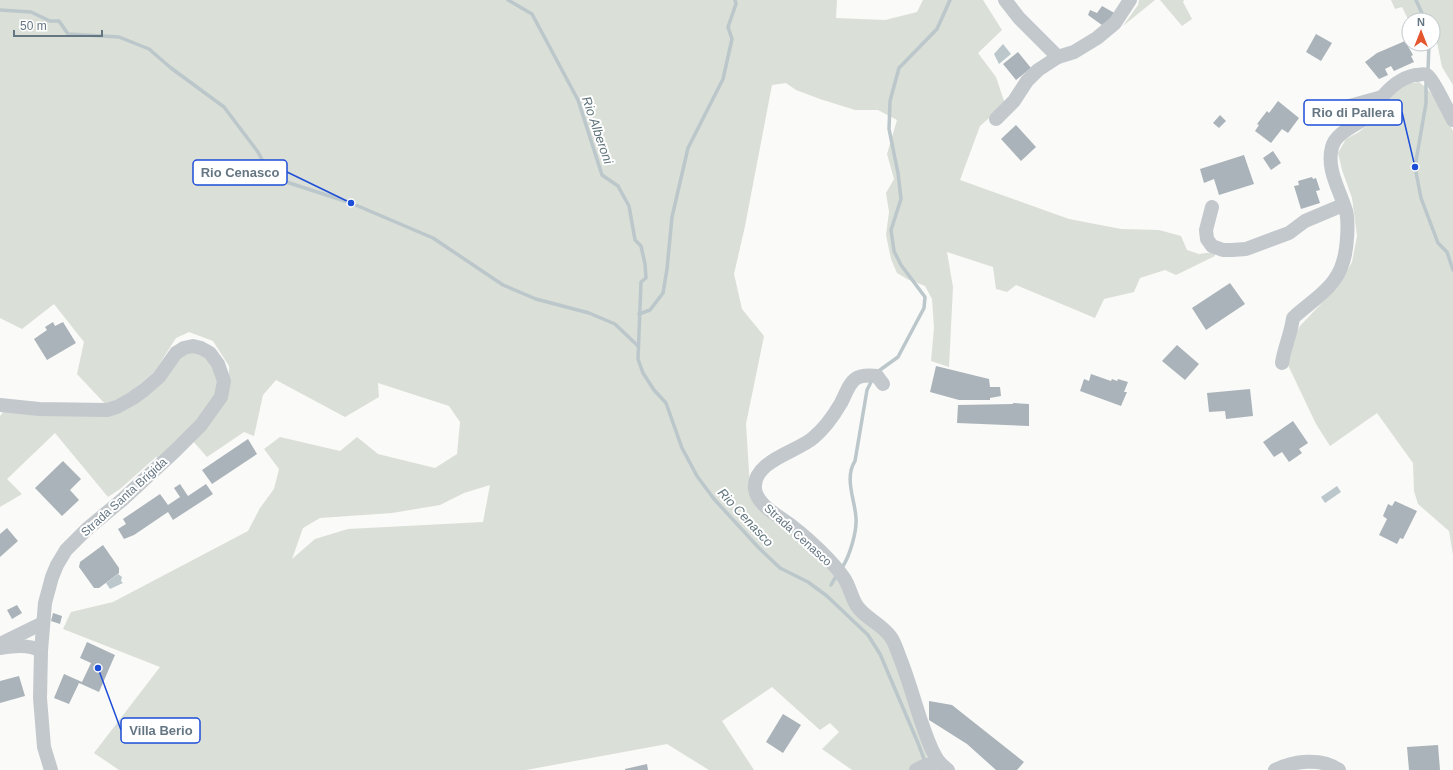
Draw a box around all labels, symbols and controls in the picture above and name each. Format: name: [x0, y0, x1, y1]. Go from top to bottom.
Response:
scale bar: [14, 12, 102, 38]
north arrow: [1401, 12, 1441, 52]
text: N: [1417, 16, 1425, 28]
text: 50 m: [20, 19, 47, 33]
water label: Rio Alberoni: [579, 94, 616, 167]
callout: Rio di Pallera: [1304, 100, 1402, 125]
text: Rio di Pallera: [1312, 105, 1395, 120]
callout: Rio Cenasco: [193, 160, 287, 185]
text: Rio Cenasco: [201, 165, 279, 180]
street label: Strada Santa Brigida: [78, 455, 170, 539]
water label: Rio Cenasco: [715, 485, 777, 550]
street label: Strada Cenasco: [761, 501, 835, 569]
callout: Villa Berio: [121, 718, 200, 743]
text: Villa Berio: [129, 723, 193, 738]

